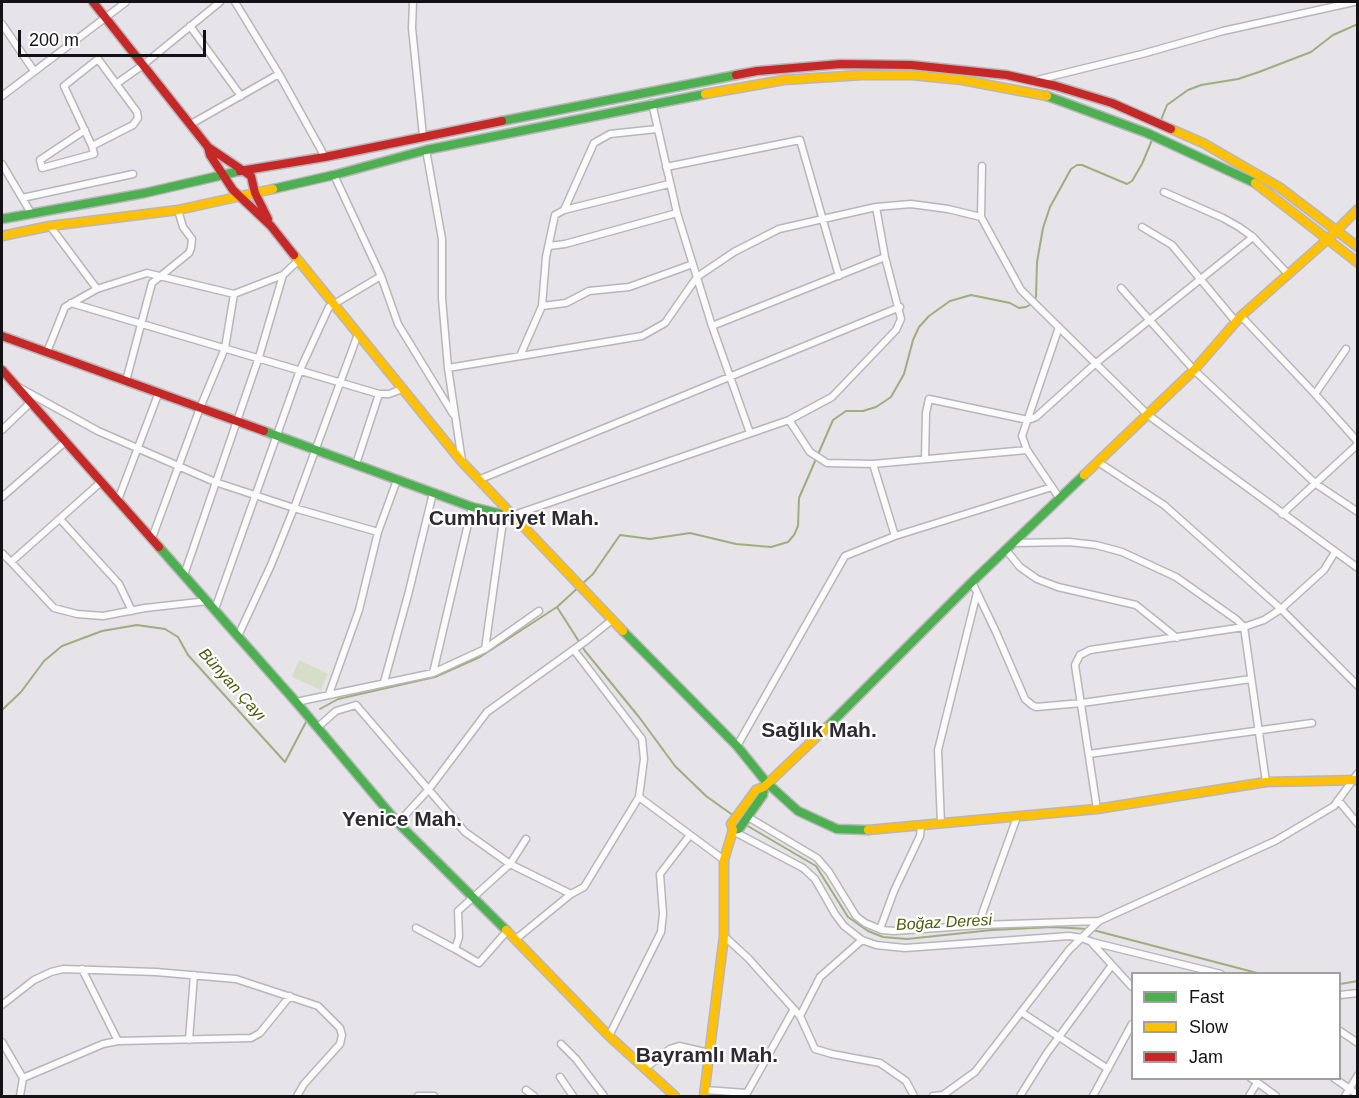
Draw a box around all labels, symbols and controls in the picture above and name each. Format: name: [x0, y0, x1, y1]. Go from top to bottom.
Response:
scale bar: [21, 18, 208, 56]
text: 200 m: [29, 30, 79, 50]
district label: Cumhuriyet Mah.: [429, 506, 599, 532]
water label: Bünyan Çayı: [194, 645, 270, 725]
district label: Sağlık Mah.: [761, 718, 877, 744]
district label: Yenice Mah.: [342, 807, 462, 833]
water label: Boğaz Deresi: [896, 911, 992, 935]
legend: [1131, 972, 1341, 1080]
text: Fast: [1189, 987, 1224, 1007]
text: Slow: [1189, 1017, 1228, 1037]
district label: Bayramlı Mah.: [636, 1043, 778, 1069]
text: Jam: [1189, 1047, 1223, 1067]

